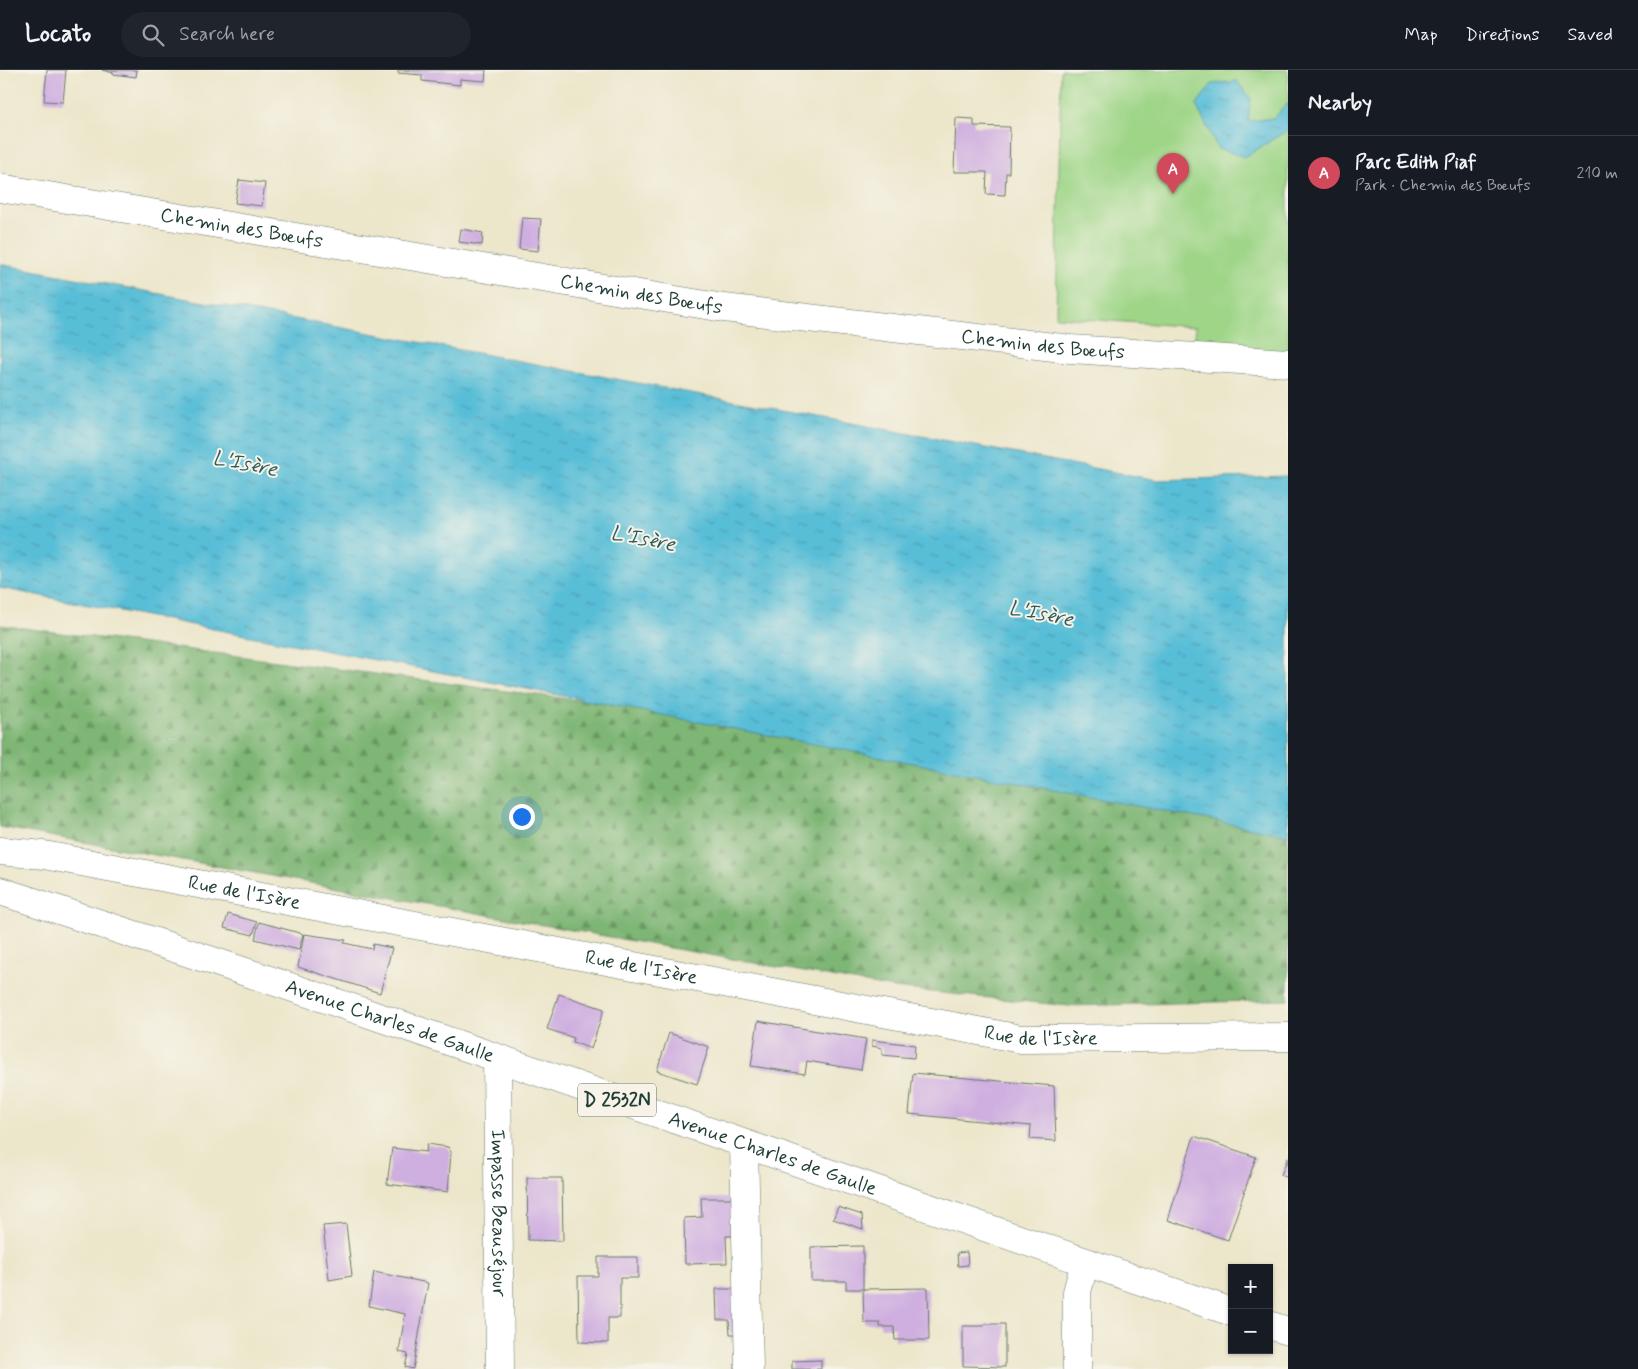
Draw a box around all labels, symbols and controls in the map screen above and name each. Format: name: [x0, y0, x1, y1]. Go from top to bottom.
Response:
search box: [121, 12, 471, 57]
text: Locato: [25, 19, 91, 50]
icon: search: [139, 21, 167, 49]
text: Search here: [179, 22, 275, 47]
text: Map: [1405, 23, 1438, 47]
text: Directions: [1466, 23, 1540, 47]
text: Saved: [1568, 23, 1613, 47]
text: Nearby: [1308, 89, 1372, 117]
text: Parc Edith Piaf: [1355, 150, 1476, 175]
pin: A: [1157, 153, 1189, 194]
text: A: [1319, 163, 1329, 184]
text: 210 m: [1577, 163, 1618, 184]
text: Park · Chemin des Bœufs: [1355, 175, 1531, 196]
street label: Chemin des Bœufs: [158, 201, 325, 255]
street label: Chemin des Bœufs: [558, 268, 725, 321]
street label: Chemin des Bœufs: [960, 323, 1126, 366]
water label: L'Isère: [210, 444, 280, 484]
water label: L'Isère: [608, 519, 678, 559]
water label: L'Isère: [1006, 594, 1076, 634]
your location: [509, 804, 535, 830]
street label: Rue de l'Isère: [186, 869, 303, 917]
street label: Rue de l'Isère: [583, 944, 700, 991]
street label: Avenue Charles de Gaulle: [282, 973, 498, 1069]
street label: Rue de l'Isère: [982, 1019, 1098, 1053]
road number: D 2532N: [578, 1084, 656, 1116]
street label: Avenue Charles de Gaulle: [665, 1105, 881, 1202]
street label: Impasse Beauséjour: [484, 1129, 513, 1298]
map controls: [1228, 1264, 1273, 1354]
button: +: [1228, 1264, 1273, 1309]
button: −: [1228, 1309, 1273, 1354]

